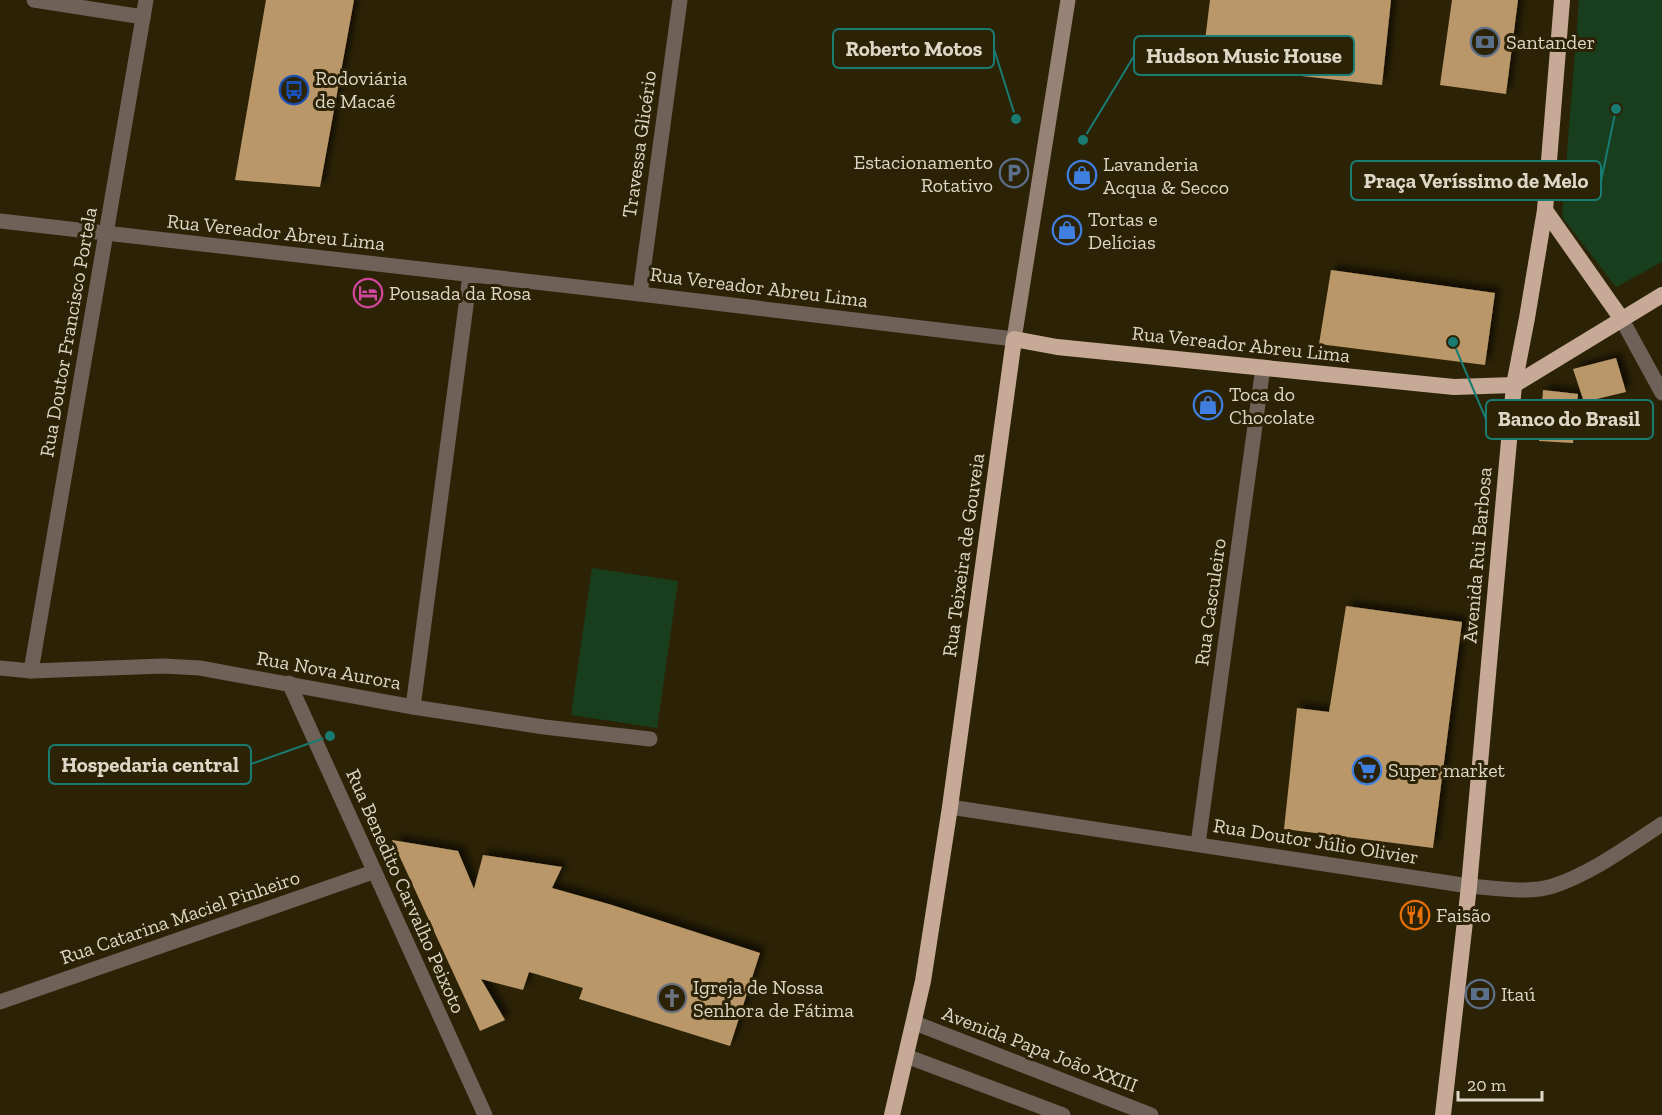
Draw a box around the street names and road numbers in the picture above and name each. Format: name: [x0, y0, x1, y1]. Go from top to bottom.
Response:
street label: Travessa Glicério: [617, 69, 661, 219]
street label: Rua Doutor Francisco Portela: [34, 205, 102, 459]
street label: Rua Vereador Abreu Lima: [166, 209, 387, 255]
street label: Rua Vereador Abreu Lima: [649, 262, 870, 312]
street label: Rua Vereador Abreu Lima: [1131, 321, 1352, 367]
street label: Rua Teixeira de Gouveia: [937, 451, 989, 658]
street label: Avenida Rui Barbosa: [1457, 466, 1497, 644]
street label: Rua Casculeiro: [1189, 537, 1231, 667]
street label: Rua Nova Aurora: [255, 645, 403, 695]
street label: Rua Benedito Carvalho Peixoto: [341, 765, 471, 1017]
street label: Rua Doutor Júlio Olivier: [1212, 813, 1420, 869]
street label: Rua Catarina Maciel Pinheiro: [57, 865, 303, 969]
street label: Avenida Papa João XXIII: [939, 1001, 1141, 1097]

